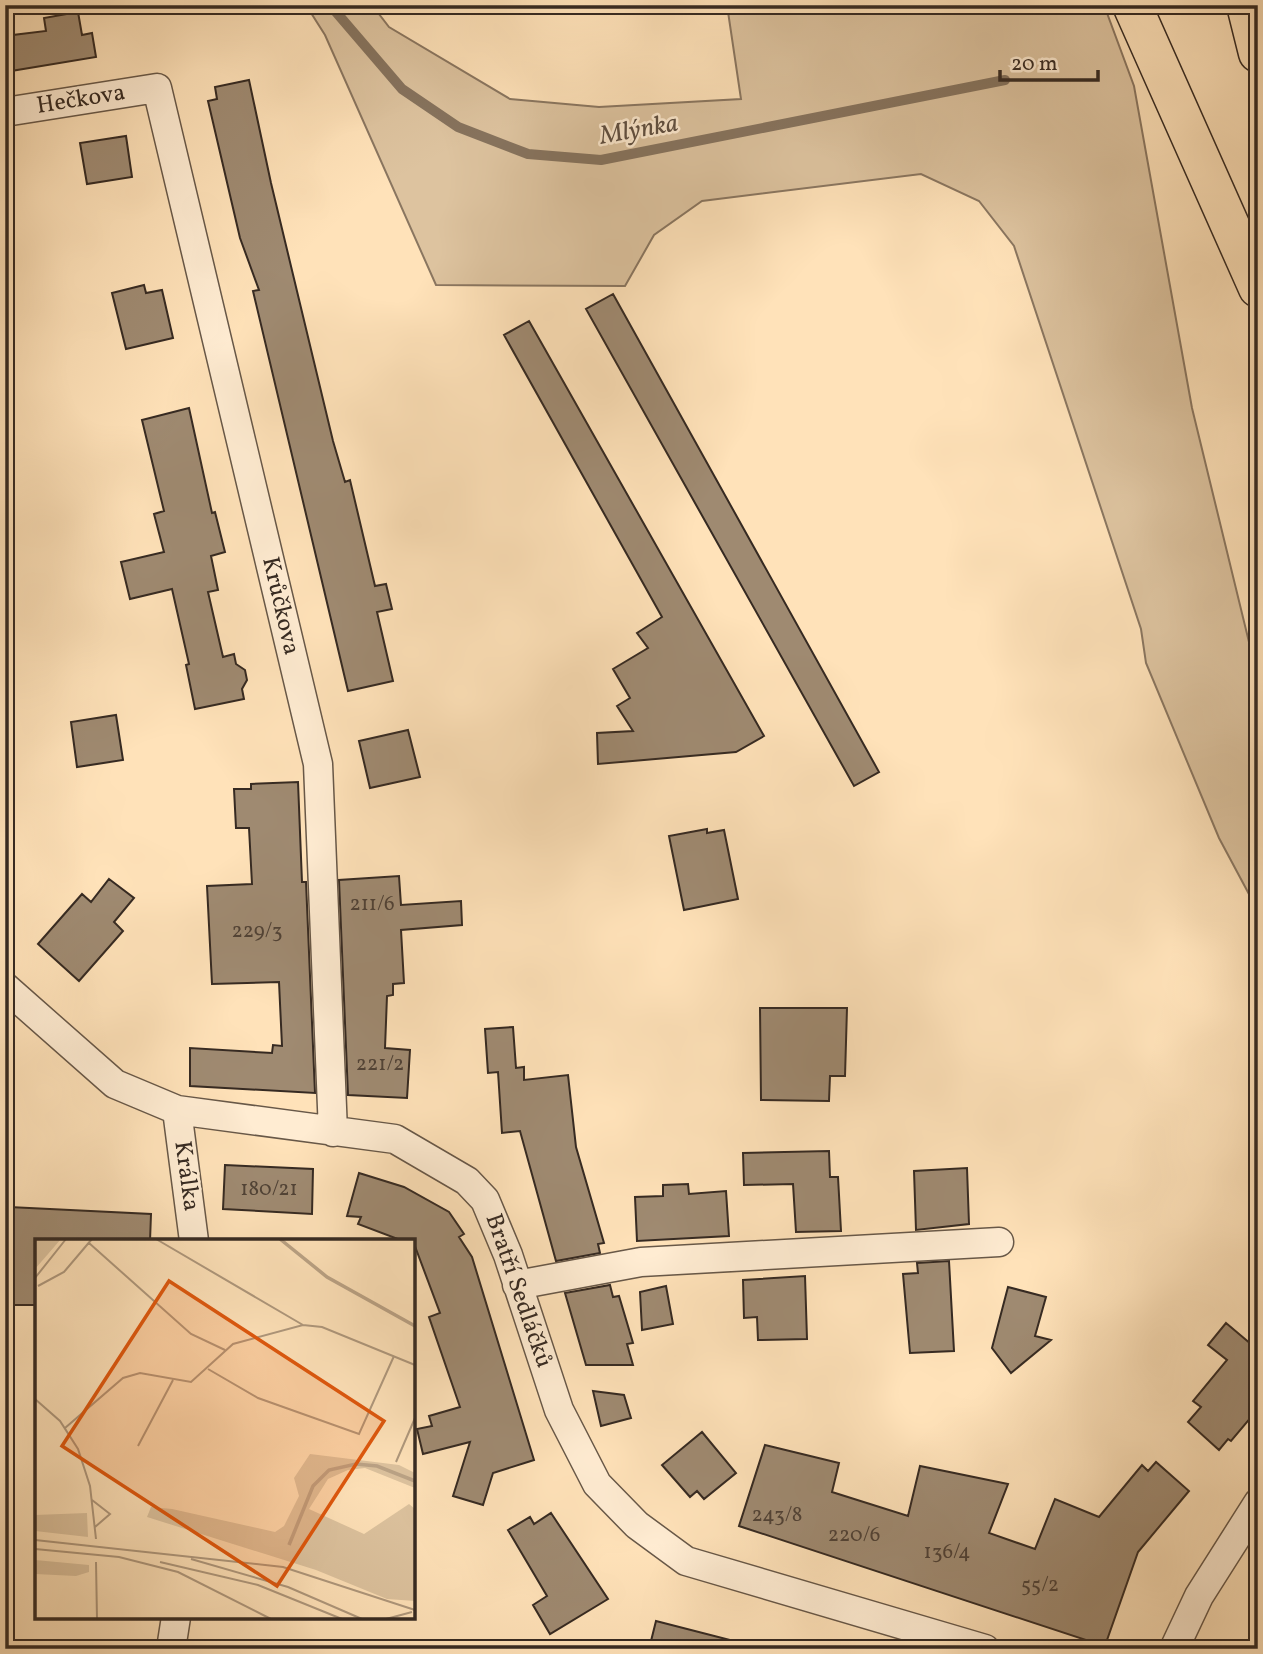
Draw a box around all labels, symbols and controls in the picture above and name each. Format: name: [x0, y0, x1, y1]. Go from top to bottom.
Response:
scale bar: [1000, 38, 1098, 82]
text: 20 m: [1011, 50, 1057, 79]
street label: Hečkova: [34, 76, 128, 124]
water label: Mlýnka: [596, 105, 681, 155]
street label: Krůčkova: [252, 554, 308, 658]
house number: 211/6: [349, 890, 395, 919]
house number: 229/3: [231, 917, 283, 946]
house number: 221/2: [356, 1050, 404, 1079]
street label: Králka: [164, 1139, 208, 1213]
house number: 180/21: [240, 1175, 298, 1204]
street label: Bratří Sedláčků: [476, 1209, 560, 1373]
inset map: [35, 1239, 415, 1619]
house number: 243/8: [752, 1501, 802, 1530]
house number: 220/6: [828, 1521, 880, 1550]
house number: 136/4: [923, 1538, 971, 1567]
house number: 55/2: [1021, 1571, 1059, 1600]

